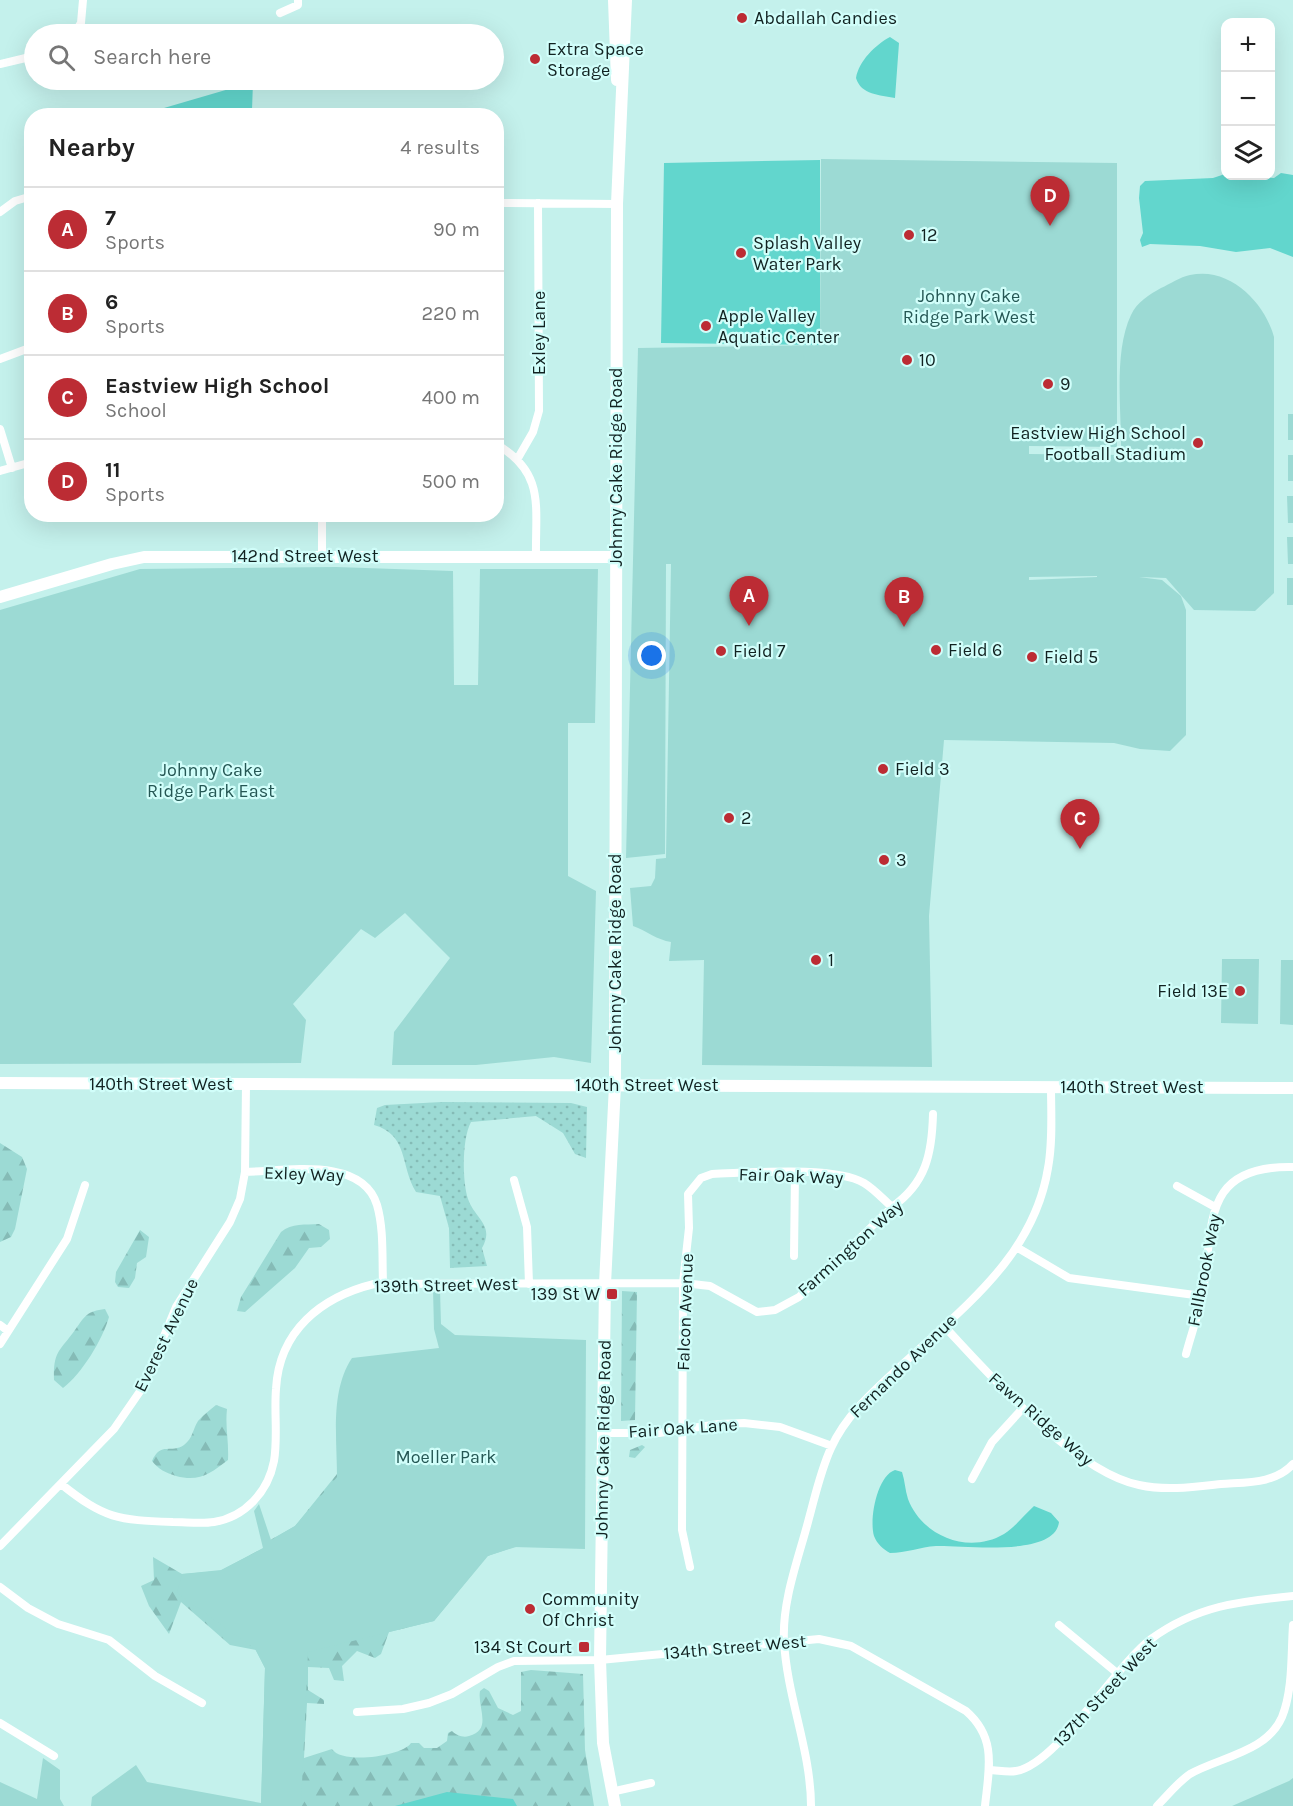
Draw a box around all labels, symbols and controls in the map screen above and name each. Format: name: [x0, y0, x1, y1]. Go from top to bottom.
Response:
place label: Abdallah Candies: [754, 7, 897, 29]
marker: Abdallah Candies: [735, 11, 749, 25]
map controls: [1221, 18, 1275, 180]
button: +: [1221, 18, 1275, 72]
search box: [24, 24, 504, 90]
place label: Extra Space Storage: [547, 38, 644, 81]
icon: search: [45, 41, 78, 74]
text: Search here: [93, 44, 211, 70]
marker: Extra Space Storage: [528, 52, 542, 66]
button: −: [1221, 72, 1275, 126]
button: layers: [1221, 126, 1275, 180]
text: Nearby: [48, 132, 135, 163]
text: 4 results: [400, 136, 480, 159]
pin: D: [1030, 176, 1070, 226]
text: 7: [105, 205, 116, 231]
text: A: [61, 218, 74, 241]
text: 90 m: [433, 218, 480, 241]
place label: 12: [921, 224, 937, 246]
marker: 12: [902, 228, 916, 242]
text: Sports: [105, 231, 165, 254]
place label: Splash Valley Water Park: [753, 232, 862, 275]
marker: Splash Valley Water Park: [734, 246, 748, 260]
park label: Johnny Cake Ridge Park West: [903, 285, 1035, 328]
text: 6: [105, 289, 118, 315]
street label: Exley Lane: [528, 291, 550, 375]
text: B: [61, 302, 74, 325]
text: 220 m: [421, 302, 480, 325]
place label: Apple Valley Aquatic Center: [718, 305, 840, 348]
text: Sports: [105, 315, 165, 338]
marker: Apple Valley Aquatic Center: [699, 319, 713, 333]
place label: 10: [919, 349, 936, 371]
marker: 10: [900, 353, 914, 367]
street label: Johnny Cake Ridge Road: [605, 367, 627, 567]
text: Eastview High School: [105, 373, 329, 399]
place label: 9: [1060, 373, 1070, 395]
marker: 9: [1041, 377, 1055, 391]
text: C: [61, 386, 74, 409]
text: 400 m: [422, 386, 480, 409]
text: School: [105, 399, 167, 422]
place label: Eastview High School Football Stadium: [1010, 422, 1186, 465]
marker: Eastview High School Football Stadium: [1191, 436, 1205, 450]
text: 11: [105, 457, 121, 483]
text: D: [61, 470, 74, 493]
text: 500 m: [422, 470, 480, 493]
text: Sports: [105, 483, 165, 506]
street label: 142nd Street West: [232, 545, 379, 567]
pin: A: [730, 576, 768, 626]
pin: B: [884, 578, 924, 627]
place label: Field 6: [948, 639, 1002, 661]
place label: Field 7: [733, 640, 786, 662]
your location: [637, 641, 666, 670]
marker: Field 6: [929, 643, 943, 657]
marker: Field 7: [714, 644, 728, 658]
place label: Field 5: [1044, 646, 1098, 668]
marker: Field 5: [1025, 650, 1039, 664]
place label: Field 3: [895, 758, 950, 780]
park label: Johnny Cake Ridge Park East: [147, 759, 275, 802]
marker: Field 3: [876, 762, 890, 776]
pin: C: [1060, 800, 1100, 849]
place label: 2: [741, 807, 751, 829]
marker: 2: [722, 811, 736, 825]
place label: 3: [896, 849, 907, 871]
street label: Johnny Cake Ridge Road: [604, 853, 626, 1053]
marker: 3: [877, 853, 891, 867]
place label: 1: [828, 949, 834, 971]
marker: 1: [809, 953, 823, 967]
place label: Field 13E: [1157, 980, 1228, 1002]
marker: Field 13E: [1233, 984, 1247, 998]
street label: 140th Street West: [89, 1073, 233, 1095]
street label: 140th Street West: [575, 1074, 719, 1096]
street label: 140th Street West: [1060, 1076, 1204, 1098]
street label: Exley Way: [264, 1162, 345, 1186]
street label: Fair Oak Way: [738, 1163, 844, 1189]
street label: Farmington Way: [793, 1195, 908, 1301]
street label: Fallbrook Way: [1182, 1211, 1226, 1328]
street label: Falcon Avenue: [672, 1253, 698, 1371]
street label: 139th Street West: [374, 1273, 518, 1297]
street label: Everest Avenue: [129, 1274, 203, 1396]
place label: 139 St W: [531, 1283, 600, 1305]
marker: 139 St W: [605, 1287, 619, 1301]
street label: Fernando Avenue: [845, 1309, 961, 1423]
street label: Johnny Cake Ridge Road: [590, 1339, 616, 1539]
street label: Fawn Ridge Way: [984, 1368, 1098, 1471]
street label: Fair Oak Lane: [628, 1413, 738, 1443]
park label: Moeller Park: [396, 1446, 496, 1468]
place label: Community Of Christ: [542, 1588, 639, 1631]
marker: Community Of Christ: [523, 1602, 537, 1616]
street label: 134th Street West: [663, 1630, 808, 1664]
street label: 137th Street West: [1049, 1633, 1161, 1751]
place label: 134 St Court: [474, 1636, 572, 1658]
marker: 134 St Court: [577, 1640, 591, 1654]

